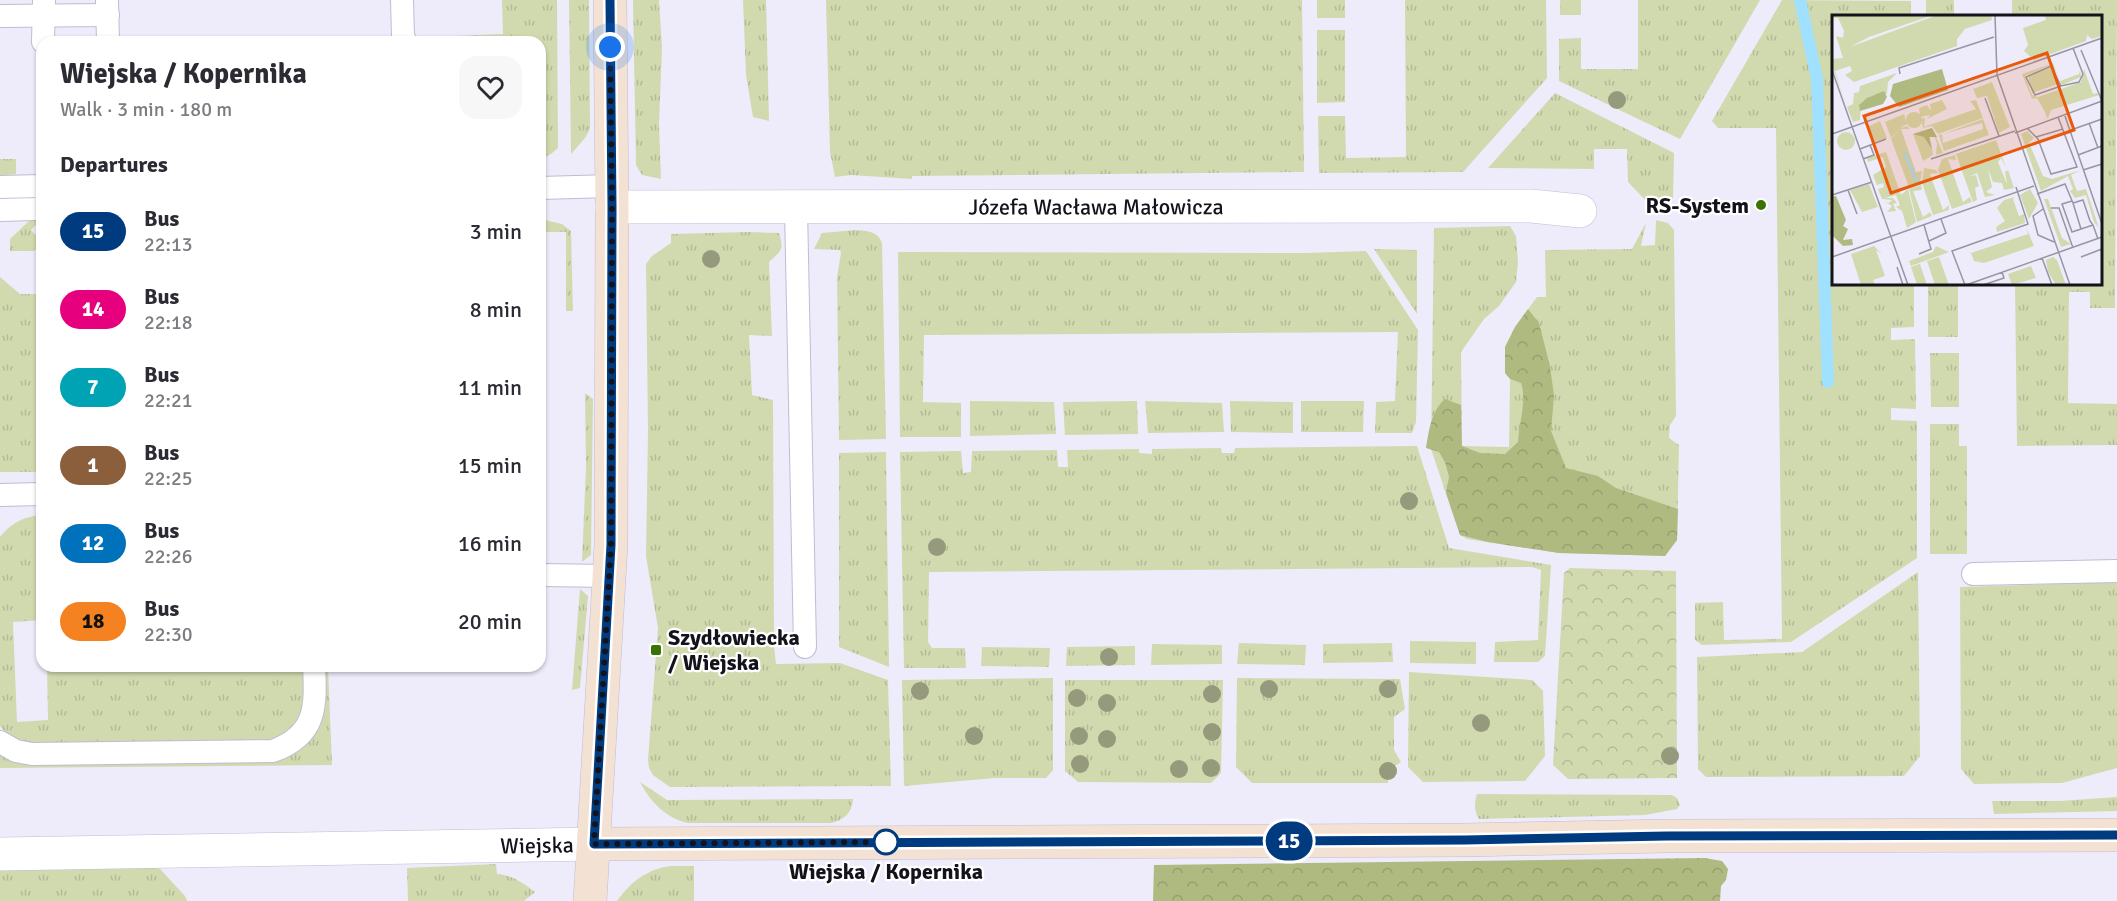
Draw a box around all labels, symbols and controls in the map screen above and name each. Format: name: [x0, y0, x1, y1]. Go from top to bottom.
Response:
inset map: [1832, 15, 2102, 285]
your location: [595, 32, 625, 62]
button: heart: [459, 56, 522, 119]
text: Wiejska / Kopernika: [60, 57, 307, 91]
text: Walk · 3 min · 180 m: [60, 97, 232, 122]
text: Departures: [60, 151, 168, 178]
place label: RS-System: [1646, 192, 1749, 219]
street label: Józefa Wacława Małowicza: [968, 193, 1224, 221]
marker: RS-System: [1754, 198, 1768, 212]
text: Bus: [144, 205, 179, 232]
text: 15: [82, 218, 104, 244]
text: 3 min: [470, 218, 522, 245]
text: 22:13: [144, 232, 193, 257]
text: Bus: [144, 283, 179, 310]
text: 14: [82, 296, 104, 322]
text: 8 min: [470, 296, 522, 323]
text: 22:18: [144, 310, 193, 335]
text: Bus: [144, 361, 179, 388]
text: 7: [87, 374, 99, 400]
text: 11 min: [458, 374, 522, 401]
text: 22:21: [144, 388, 193, 413]
text: Bus: [144, 439, 179, 466]
text: 1: [87, 452, 99, 478]
text: 15 min: [458, 452, 522, 479]
text: 22:25: [144, 466, 193, 491]
text: Bus: [144, 517, 179, 544]
text: 12: [82, 530, 104, 556]
text: 16 min: [458, 530, 522, 557]
text: 22:26: [144, 544, 193, 569]
text: Bus: [144, 595, 179, 622]
text: 18: [82, 608, 104, 634]
text: 20 min: [458, 608, 522, 635]
text: 22:30: [144, 622, 193, 647]
place label: Szydłowiecka / Wiejska: [668, 624, 800, 676]
marker: Szydłowiecka / Wiejska: [649, 643, 663, 657]
line badge: 15: [1262, 822, 1316, 860]
text: 15: [1278, 828, 1300, 854]
marker: Wiejska / Kopernika: [873, 829, 899, 855]
street label: Wiejska: [500, 831, 574, 860]
place label: Wiejska / Kopernika: [789, 858, 983, 885]

